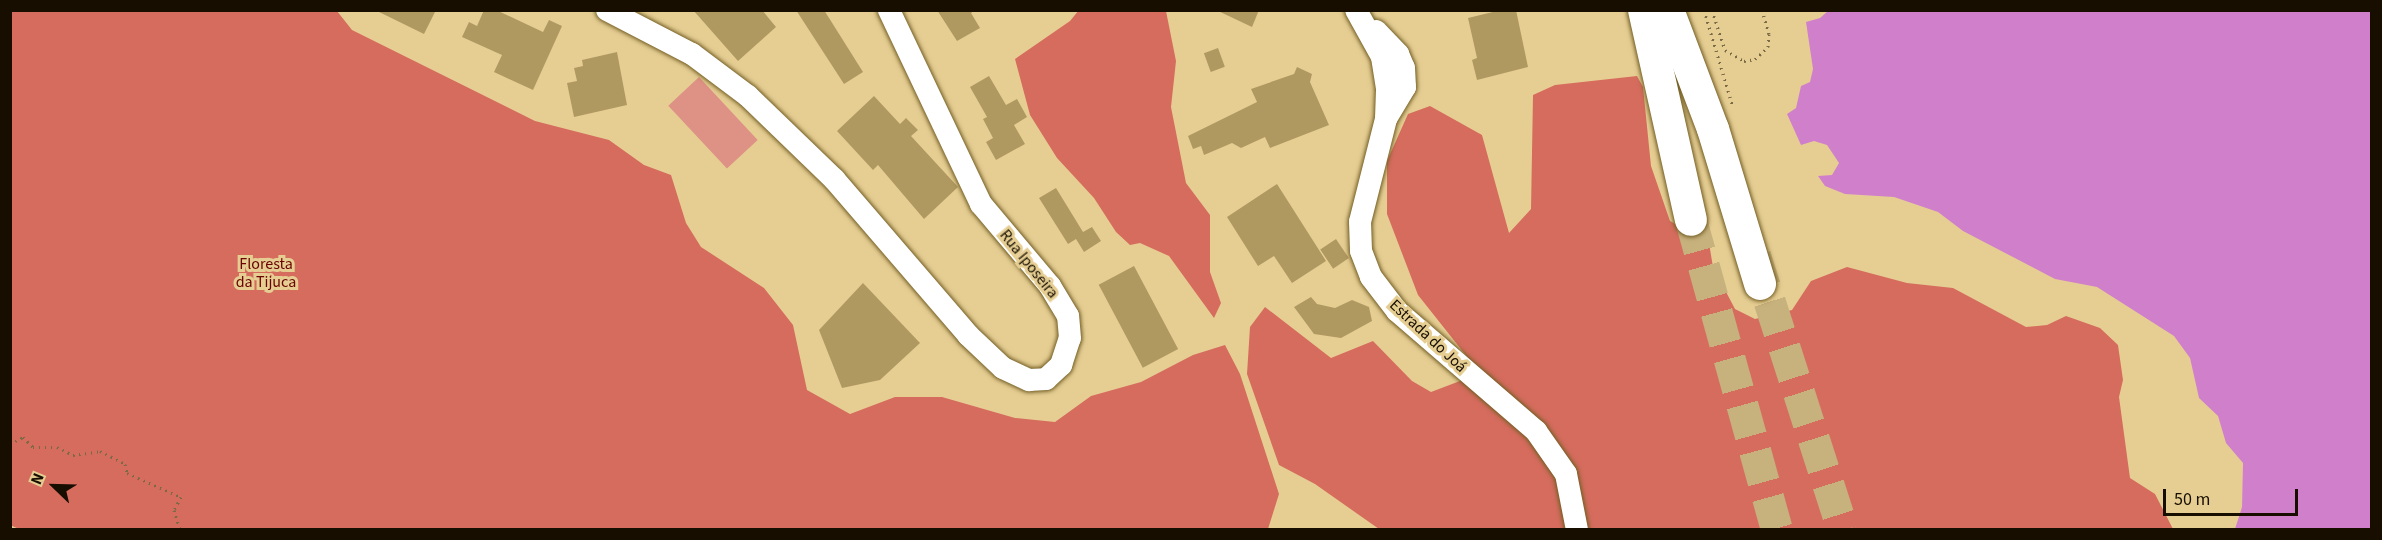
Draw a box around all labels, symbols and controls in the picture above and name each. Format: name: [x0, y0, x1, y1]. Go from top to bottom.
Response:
street label: Rua Iposeira: [996, 226, 1062, 302]
park label: Floresta da Tijuca: [236, 254, 296, 292]
street label: Estrada do Joá: [1385, 295, 1471, 377]
north arrow: [24, 456, 84, 516]
text: N: [25, 470, 50, 488]
scale bar: [2166, 477, 2301, 515]
text: 50 m: [2174, 487, 2210, 512]

